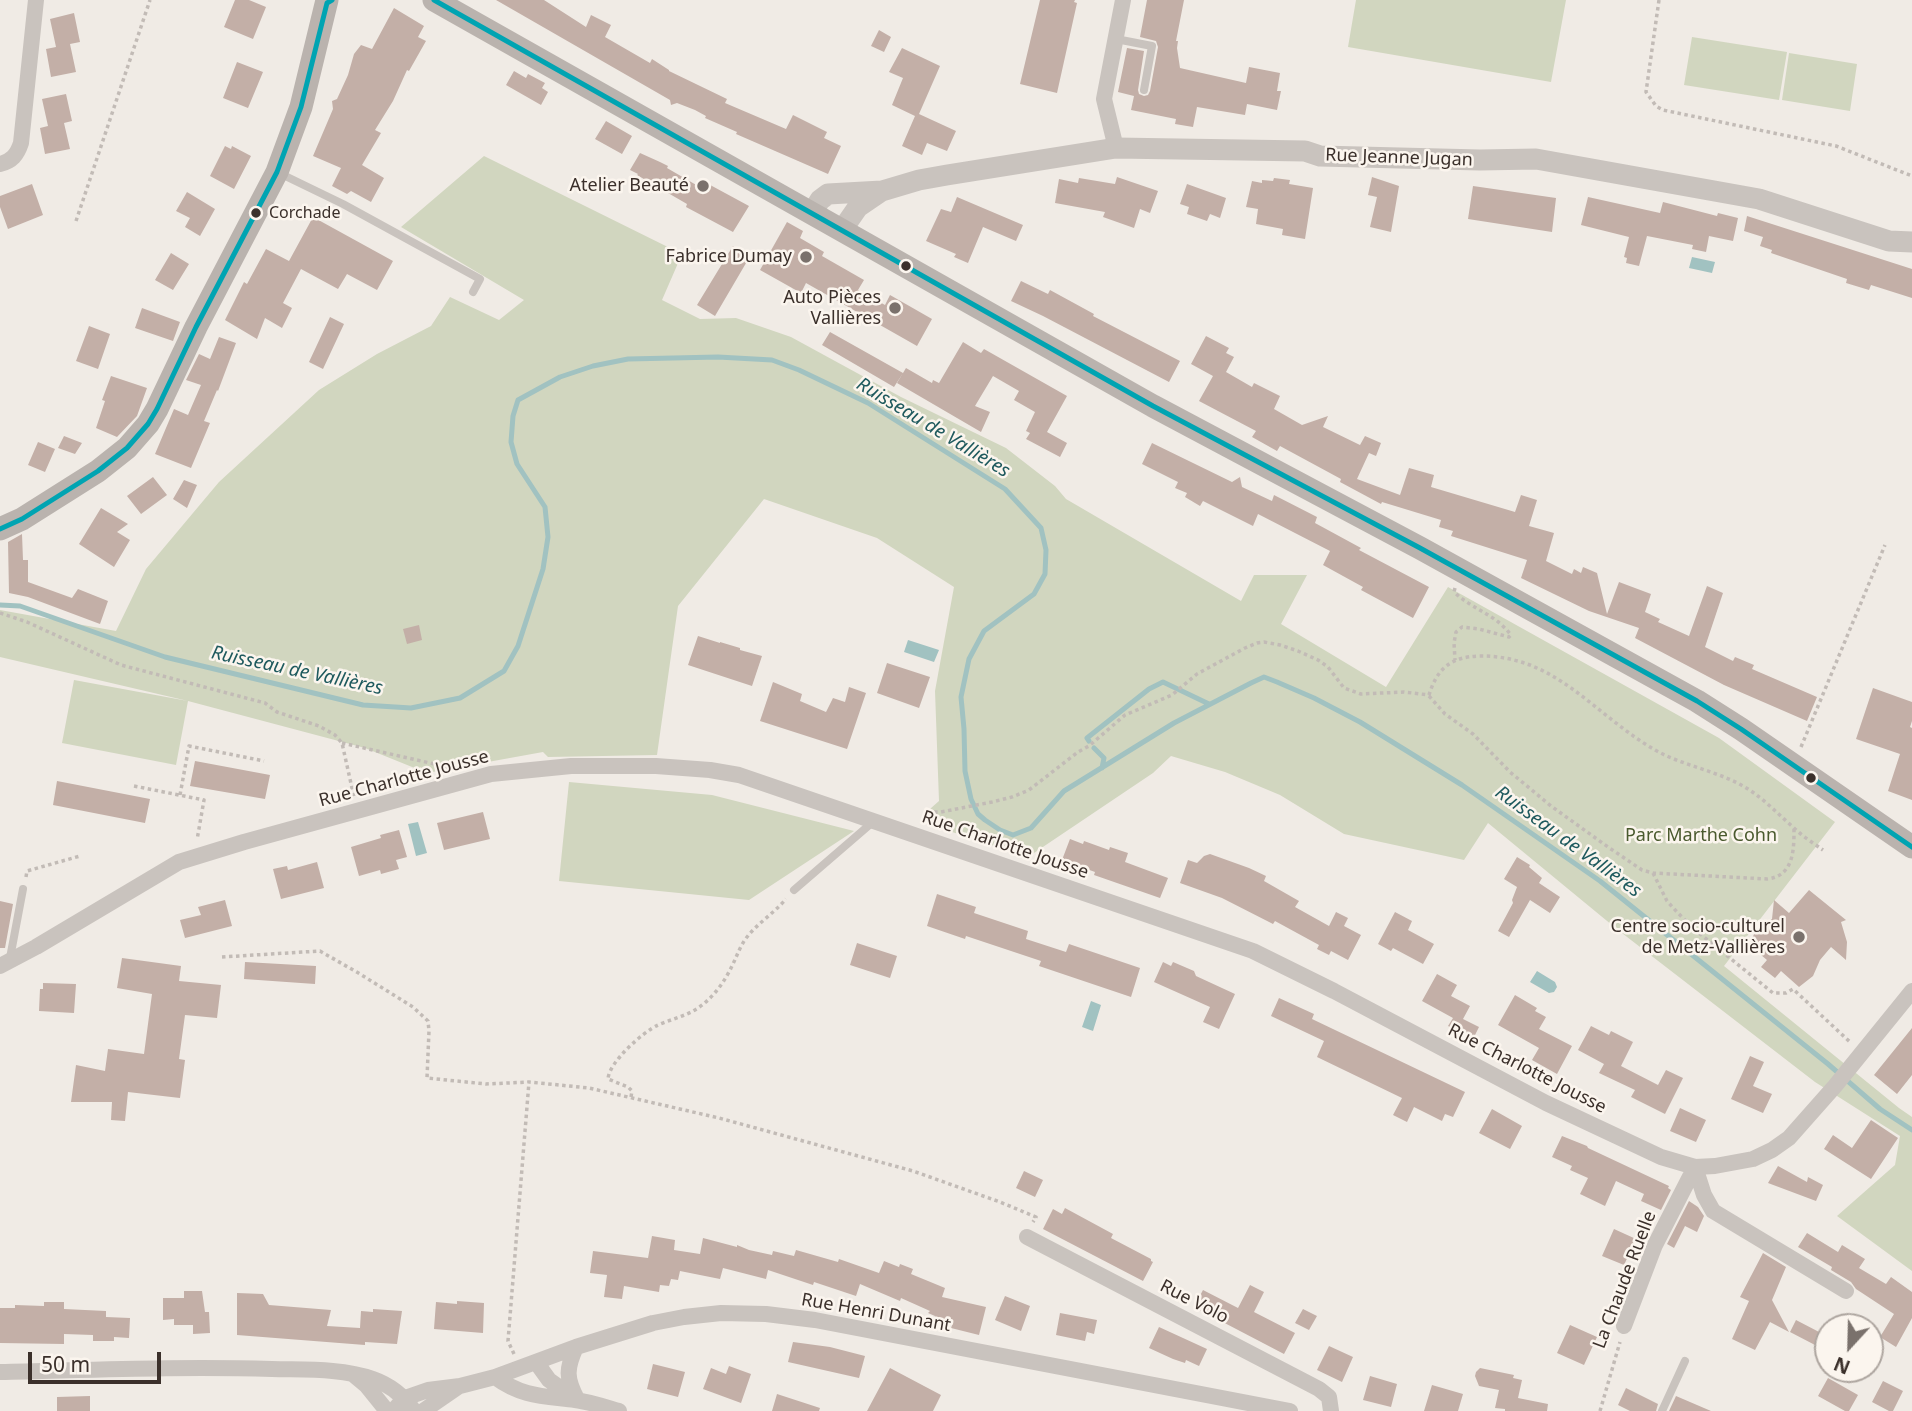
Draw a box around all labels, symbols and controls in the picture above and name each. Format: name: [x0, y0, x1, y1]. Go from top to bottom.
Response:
street label: Rue Jeanne Jugan: [1325, 145, 1473, 171]
place label: Atelier Beauté: [570, 175, 689, 197]
marker: Atelier Beauté: [695, 178, 711, 194]
place label: Corchade: [269, 203, 340, 223]
marker: Corchade: [249, 206, 263, 220]
place label: Fabrice Dumay: [666, 246, 792, 268]
marker: Fabrice Dumay: [798, 249, 814, 265]
unlabelled marker: [899, 259, 913, 273]
place label: Auto Pièces Vallières: [783, 287, 881, 330]
marker: Auto Pièces Vallières: [887, 300, 903, 316]
water label: Ruisseau de Vallières: [852, 373, 1014, 483]
water label: Ruisseau de Vallières: [209, 642, 385, 700]
street label: Rue Charlotte Jousse: [317, 746, 491, 812]
unlabelled marker: [1804, 771, 1818, 785]
water label: Ruisseau de Vallières: [1491, 781, 1645, 903]
street label: Rue Charlotte Jousse: [919, 806, 1091, 884]
park label: Parc Marthe Cohn: [1625, 825, 1777, 847]
place label: Centre socio-culturel de Metz-Vallières: [1611, 916, 1785, 958]
marker: Centre socio-culturel de Metz-Vallières: [1791, 929, 1807, 945]
street label: Rue Charlotte Jousse: [1444, 1020, 1610, 1118]
street label: La Chaude Ruelle: [1589, 1208, 1661, 1352]
street label: Rue Volo: [1156, 1276, 1232, 1328]
street label: Rue Henri Dunant: [799, 1289, 953, 1337]
north arrow: [1814, 1313, 1884, 1383]
scale bar: [32, 1338, 164, 1382]
text: 50 m: [41, 1350, 90, 1378]
text: N: [1830, 1351, 1854, 1381]

